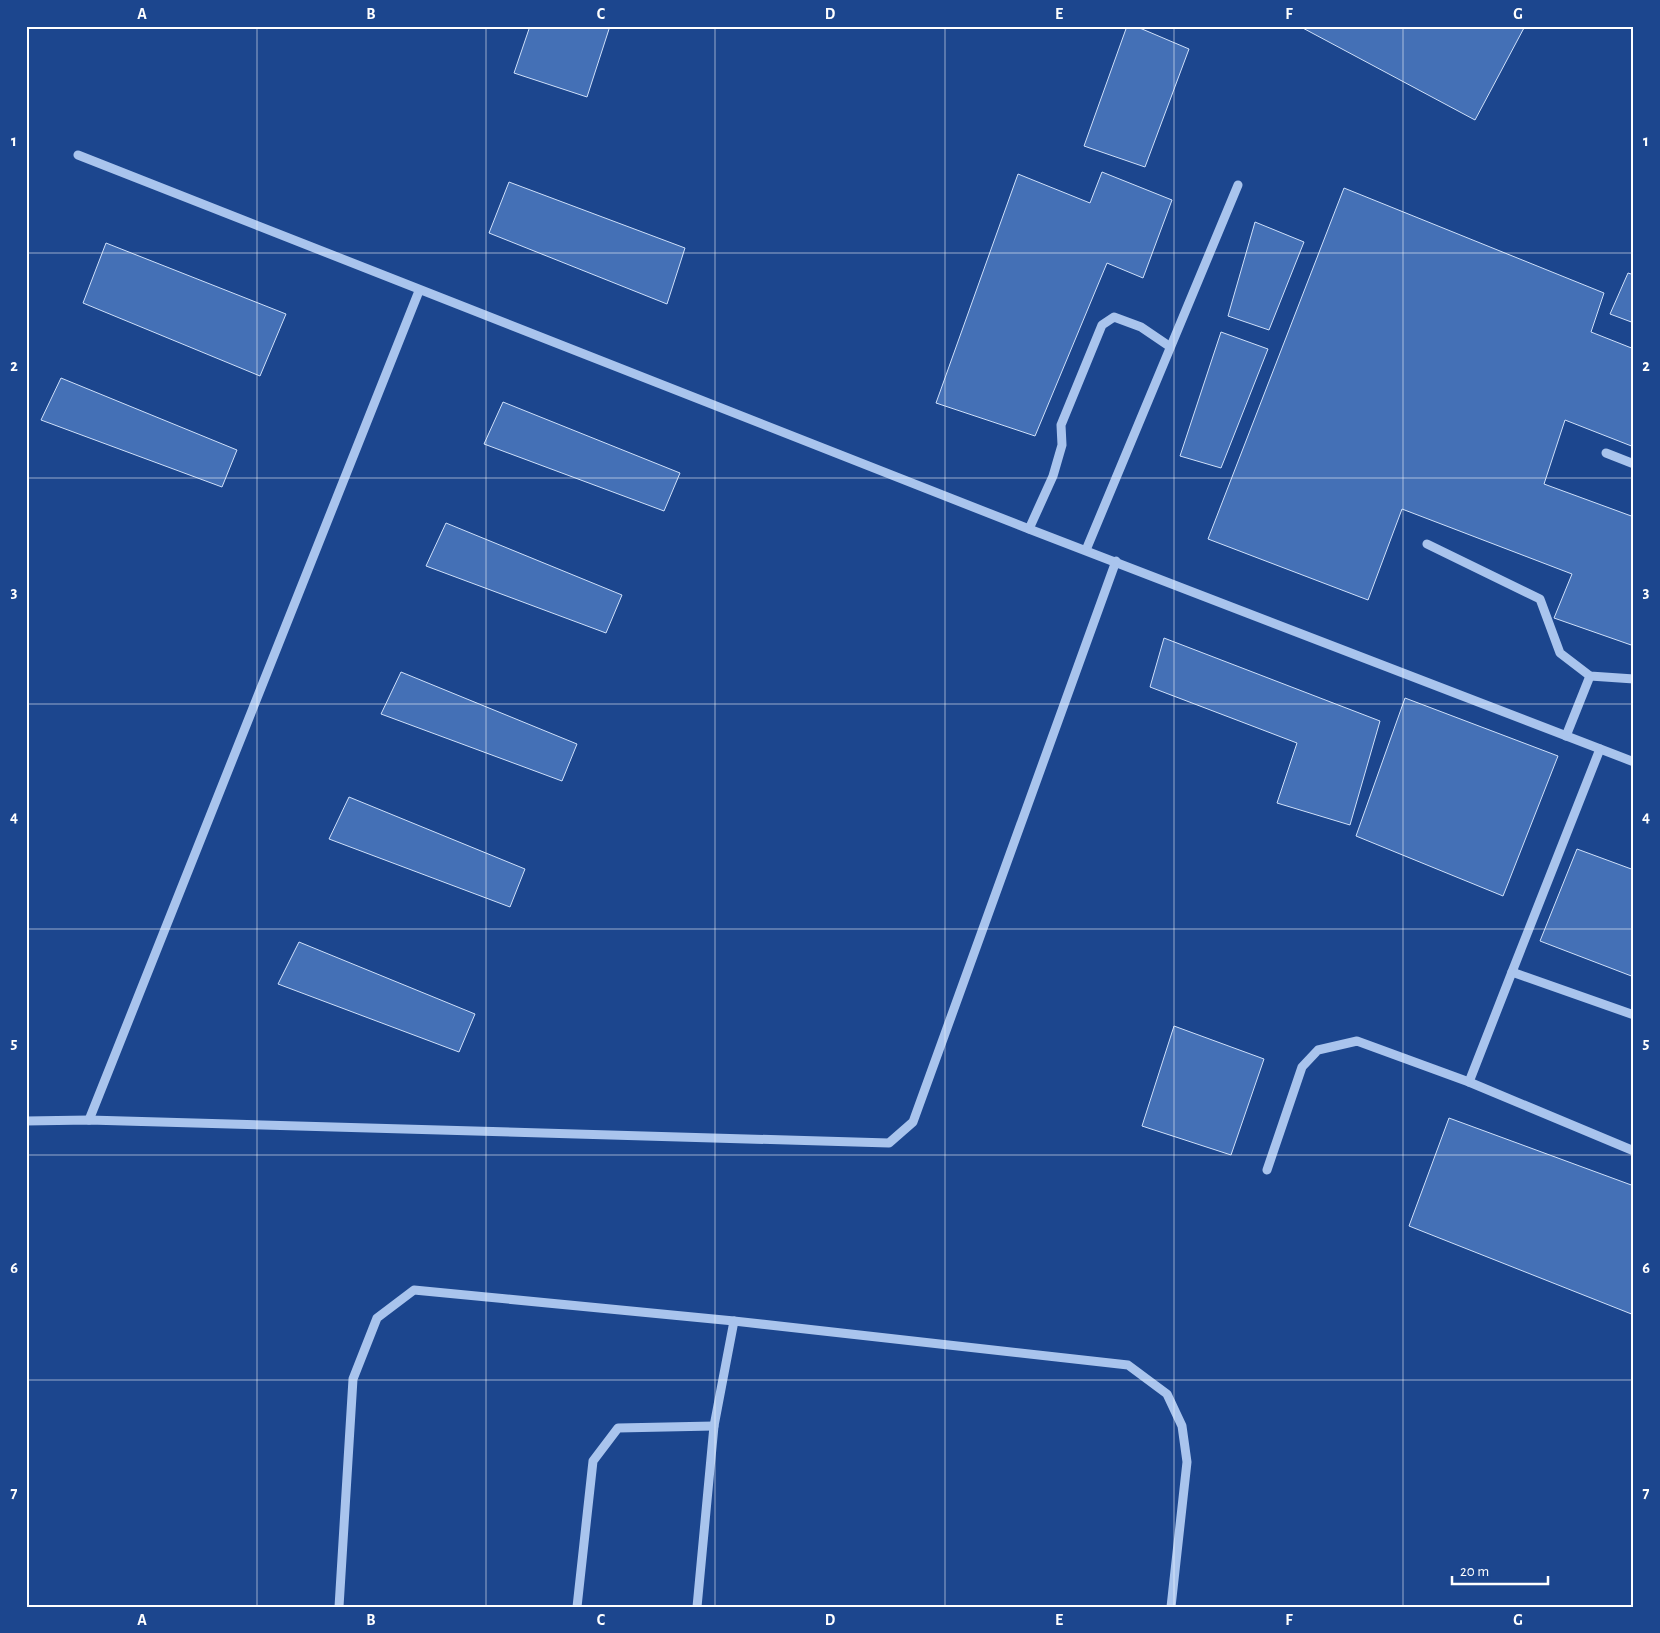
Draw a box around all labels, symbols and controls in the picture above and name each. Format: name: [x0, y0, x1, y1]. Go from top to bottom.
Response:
text: A: [137, 6, 147, 22]
text: B: [366, 6, 376, 22]
text: C: [597, 6, 606, 22]
text: D: [825, 6, 836, 22]
text: E: [1055, 6, 1063, 22]
text: F: [1285, 6, 1293, 22]
text: G: [1513, 6, 1523, 22]
text: 1: [11, 133, 17, 149]
text: 1: [1643, 133, 1649, 149]
text: 2: [10, 358, 18, 374]
text: 2: [1642, 358, 1650, 374]
text: 3: [11, 584, 18, 600]
text: 3: [1643, 584, 1650, 600]
text: 4: [10, 809, 18, 825]
text: 4: [1642, 809, 1650, 825]
text: 5: [11, 1035, 18, 1051]
text: 5: [1643, 1035, 1650, 1051]
text: 6: [10, 1260, 18, 1276]
text: 6: [1642, 1260, 1650, 1276]
text: 7: [11, 1485, 18, 1501]
text: 7: [1643, 1485, 1650, 1501]
scale bar: [1452, 1553, 1549, 1585]
text: 20 m: [1460, 1564, 1489, 1579]
text: A: [137, 1612, 147, 1628]
text: B: [366, 1612, 376, 1628]
text: C: [597, 1612, 606, 1628]
text: D: [825, 1612, 836, 1628]
text: E: [1055, 1612, 1063, 1628]
text: F: [1285, 1612, 1293, 1628]
text: G: [1513, 1612, 1523, 1628]

